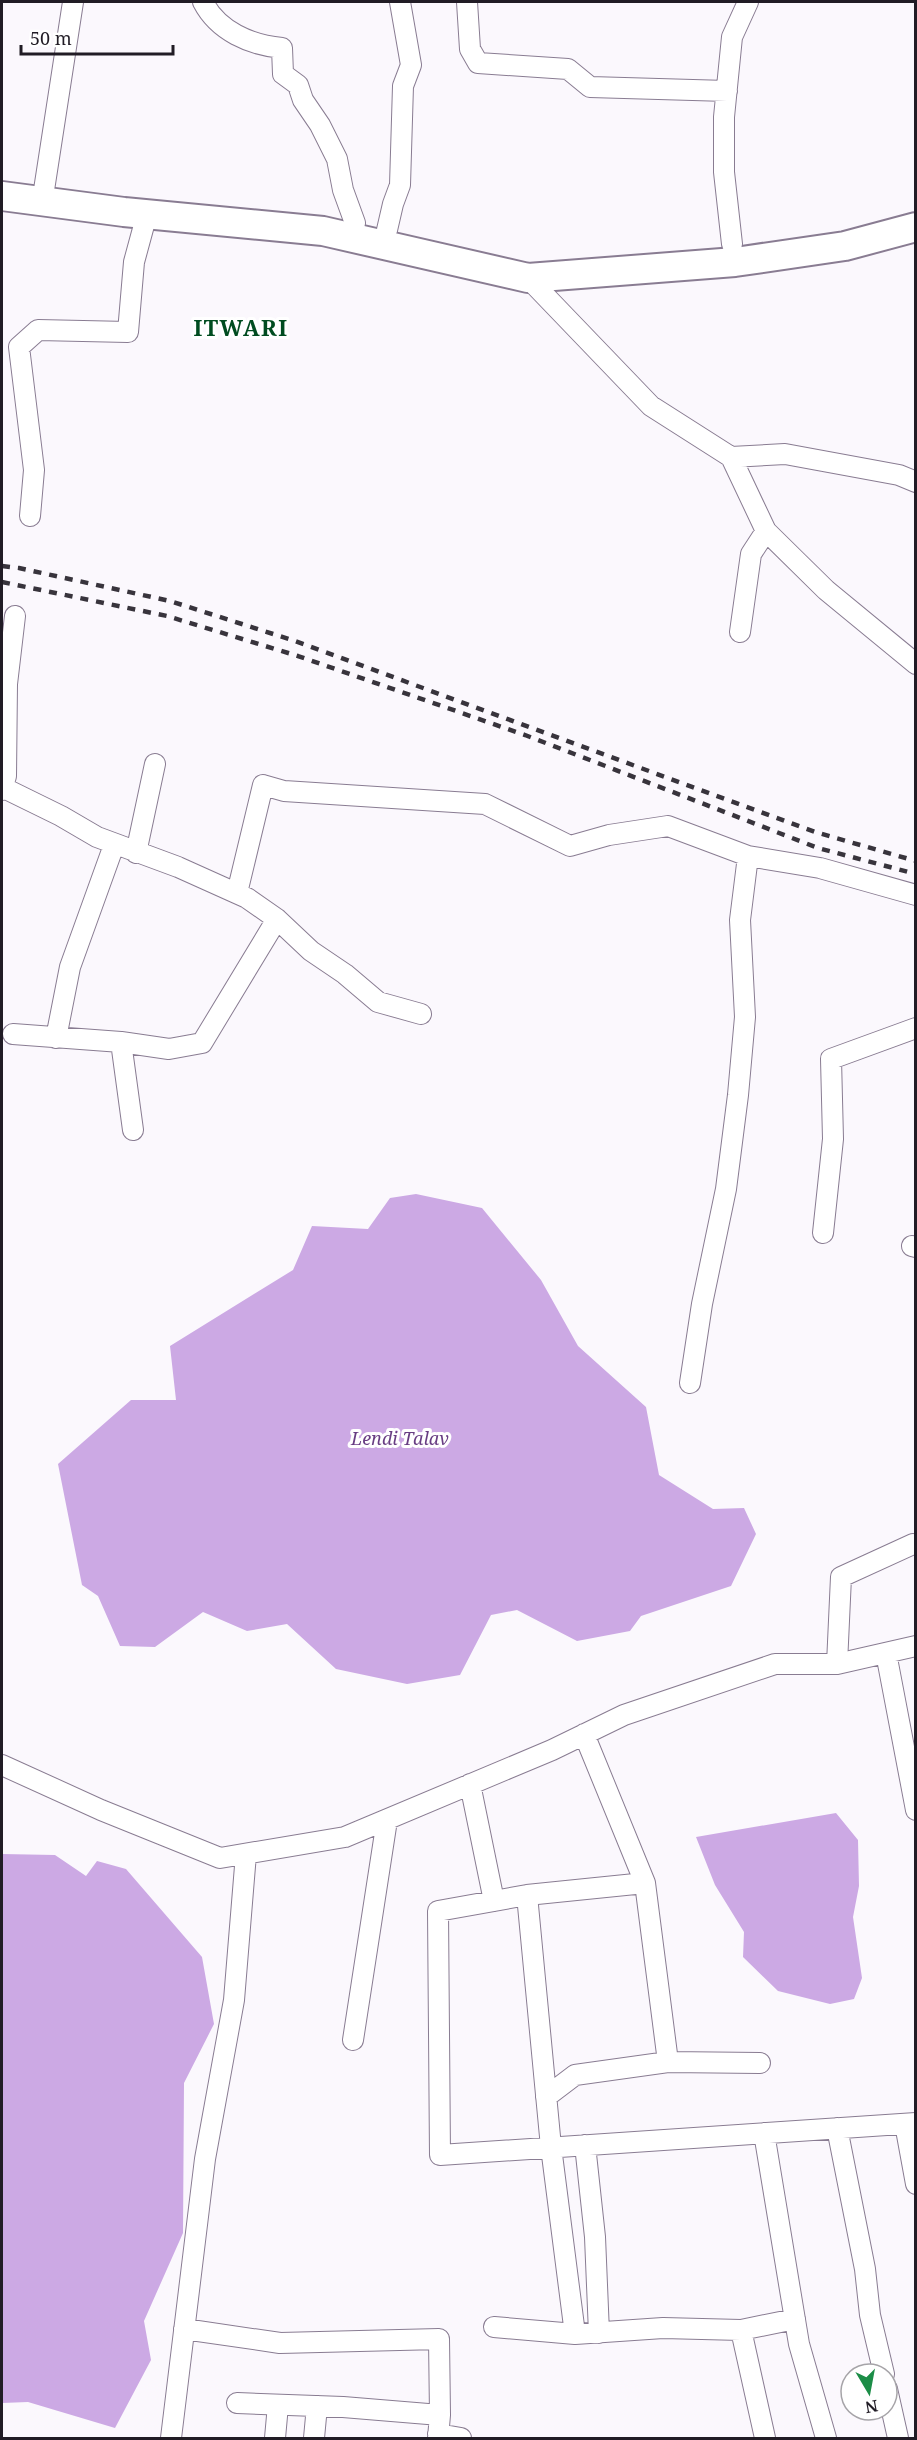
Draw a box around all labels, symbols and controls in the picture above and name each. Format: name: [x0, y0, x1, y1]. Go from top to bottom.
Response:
scale bar: [21, 18, 172, 56]
text: 50 m: [30, 26, 72, 50]
district label: ITWARI: [193, 312, 289, 342]
water label: Lendi Talav: [350, 1426, 449, 1450]
north arrow: [839, 2362, 899, 2422]
text: N: [863, 2395, 880, 2419]

